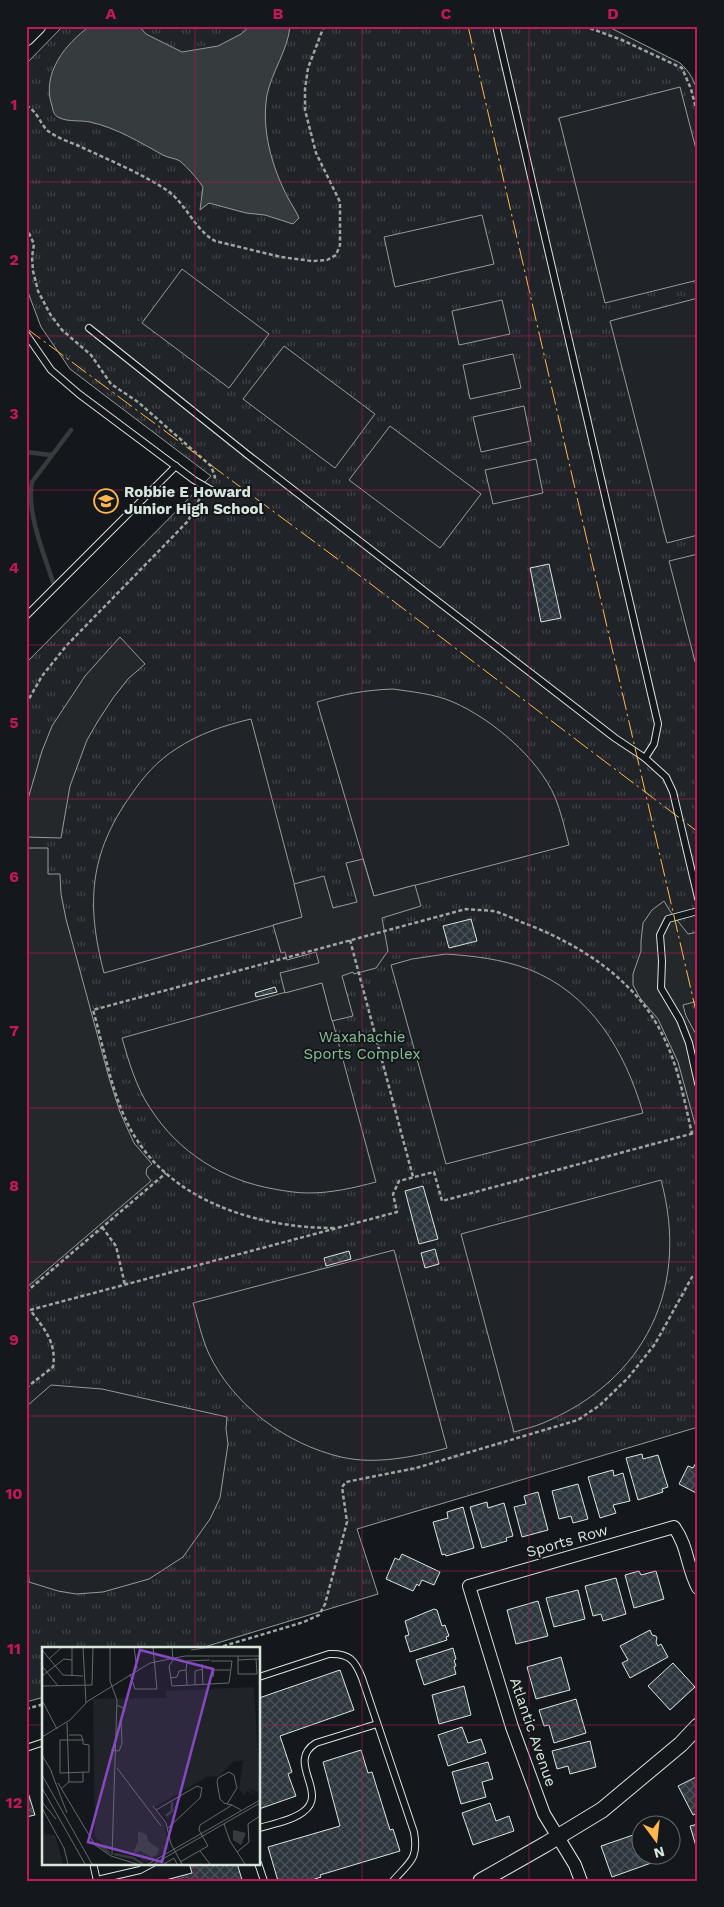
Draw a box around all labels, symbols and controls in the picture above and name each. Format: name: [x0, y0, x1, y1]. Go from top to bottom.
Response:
text: A: [106, 4, 117, 23]
text: B: [273, 4, 284, 23]
text: C: [441, 4, 452, 23]
text: D: [607, 4, 619, 23]
text: 1: [11, 95, 17, 114]
text: 2: [9, 250, 19, 269]
text: 3: [9, 404, 19, 423]
place label: Robbie E Howard Junior High School: [124, 483, 264, 518]
school or university icon: Robbie E Howard Junior High School: [93, 488, 119, 514]
text: 4: [9, 558, 19, 577]
text: 5: [9, 713, 19, 732]
text: 6: [9, 867, 19, 886]
text: 7: [9, 1021, 19, 1040]
park label: Waxahachie Sports Complex: [304, 1028, 420, 1063]
text: 8: [9, 1176, 19, 1195]
text: 9: [9, 1330, 19, 1349]
text: 10: [5, 1484, 23, 1503]
street label: Sports Row: [524, 1521, 610, 1561]
text: 11: [7, 1639, 21, 1658]
inset map: [42, 1647, 260, 1864]
street label: Atlantic Avenue: [506, 1675, 560, 1789]
text: 12: [6, 1793, 22, 1812]
north arrow: [632, 1814, 682, 1864]
text: N: [652, 1843, 666, 1862]

